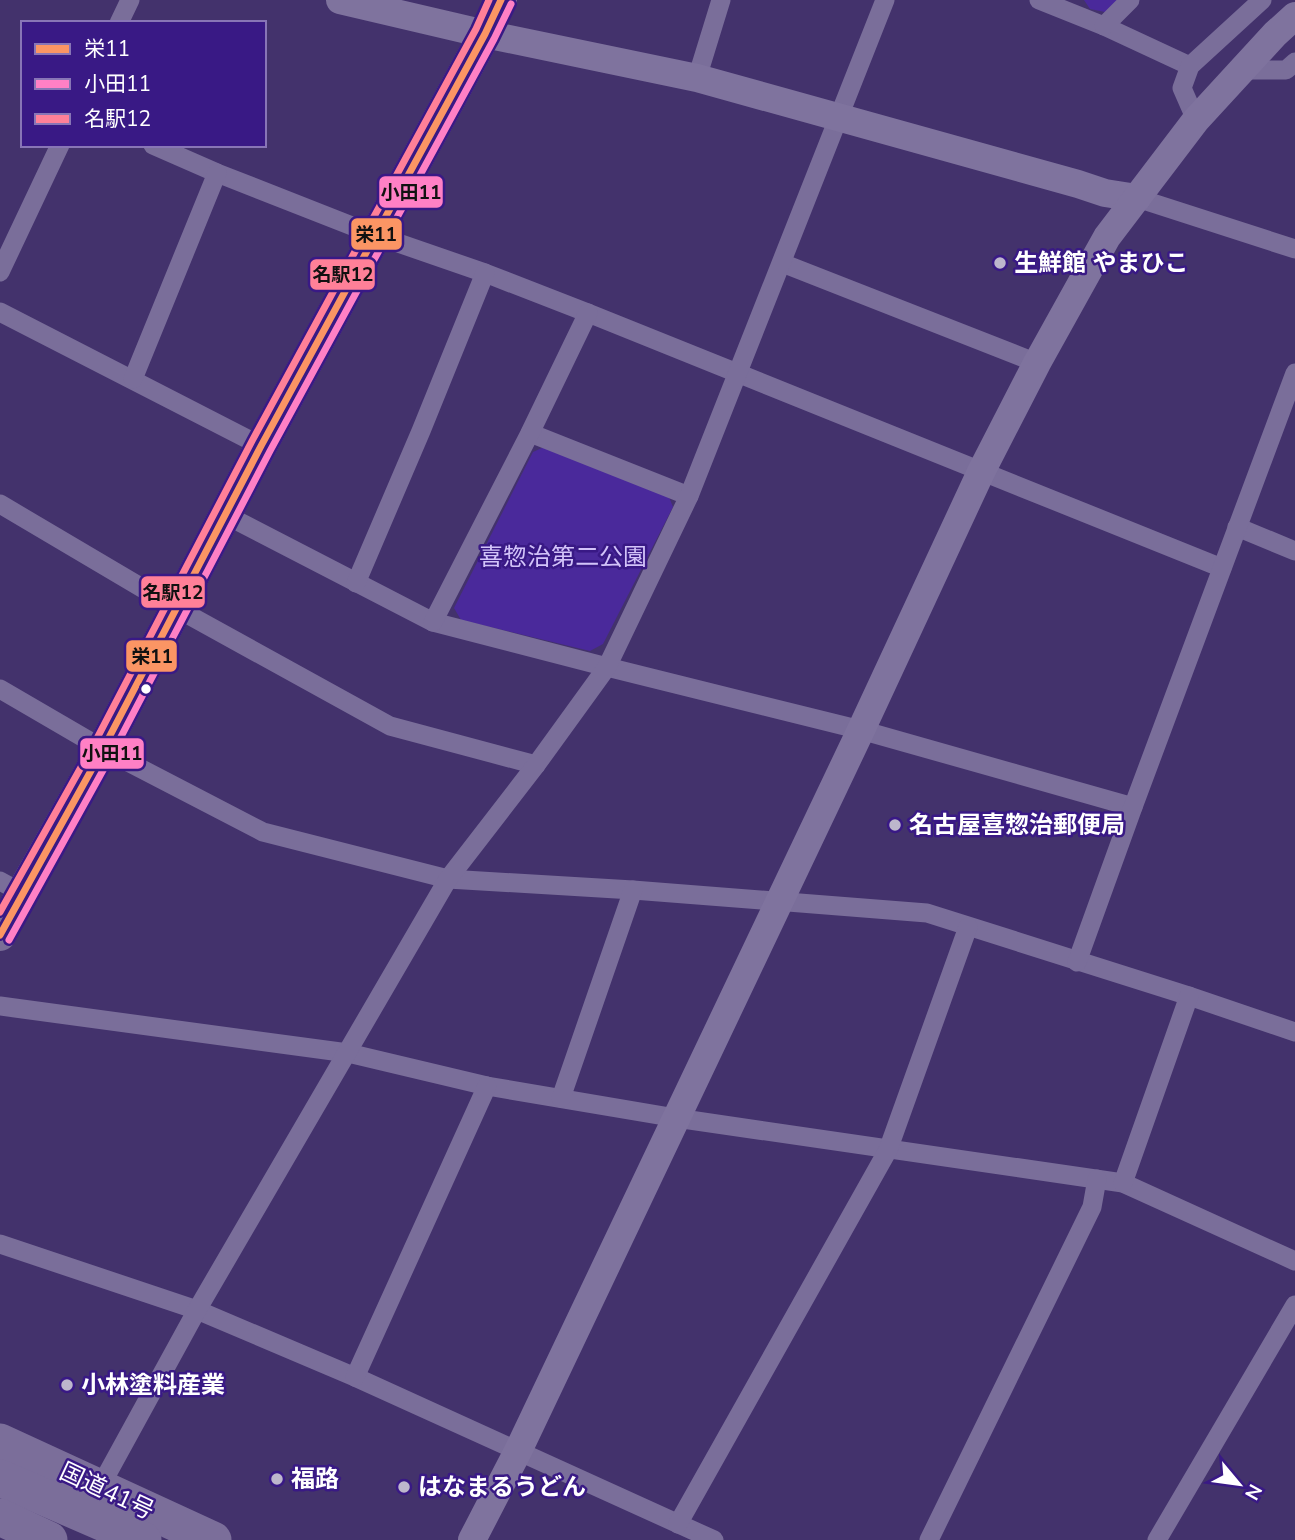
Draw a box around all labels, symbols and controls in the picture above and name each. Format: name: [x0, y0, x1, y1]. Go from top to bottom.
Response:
legend: [21, 21, 266, 147]
text: 栄11: [84, 35, 130, 63]
text: 小田11: [84, 70, 151, 98]
text: 名駅12: [84, 105, 151, 133]
line badge: 小田11: [378, 175, 444, 209]
text: 小田11: [381, 180, 441, 206]
line badge: 栄11: [350, 217, 403, 251]
text: 栄11: [355, 222, 397, 248]
place label: 生鮮館 やまひこ: [1014, 247, 1188, 279]
marker: 生鮮館 やまひこ: [992, 255, 1008, 271]
line badge: 名駅12: [309, 258, 376, 291]
text: 名駅12: [313, 262, 373, 288]
park label: 喜惣治第二公園: [479, 541, 647, 573]
line badge: 名駅12: [140, 575, 206, 609]
text: 名駅12: [143, 580, 203, 606]
line badge: 栄11: [125, 639, 178, 673]
text: 栄11: [131, 644, 173, 670]
unlabelled marker: [139, 682, 153, 696]
line badge: 小田11: [79, 737, 145, 770]
text: 小田11: [82, 741, 142, 767]
place label: 名古屋喜惣治郵便局: [909, 809, 1125, 841]
marker: 名古屋喜惣治郵便局: [887, 817, 903, 833]
place label: 小林塗料産業: [81, 1369, 225, 1401]
marker: 小林塗料産業: [59, 1377, 75, 1393]
north arrow: [1204, 1449, 1274, 1519]
street label: 国道41号: [55, 1455, 159, 1527]
place label: 福路: [291, 1463, 339, 1495]
marker: 福路: [269, 1471, 285, 1487]
place label: はなまるうどん: [418, 1471, 586, 1503]
marker: はなまるうどん: [396, 1479, 412, 1495]
text: N: [1238, 1479, 1268, 1504]

